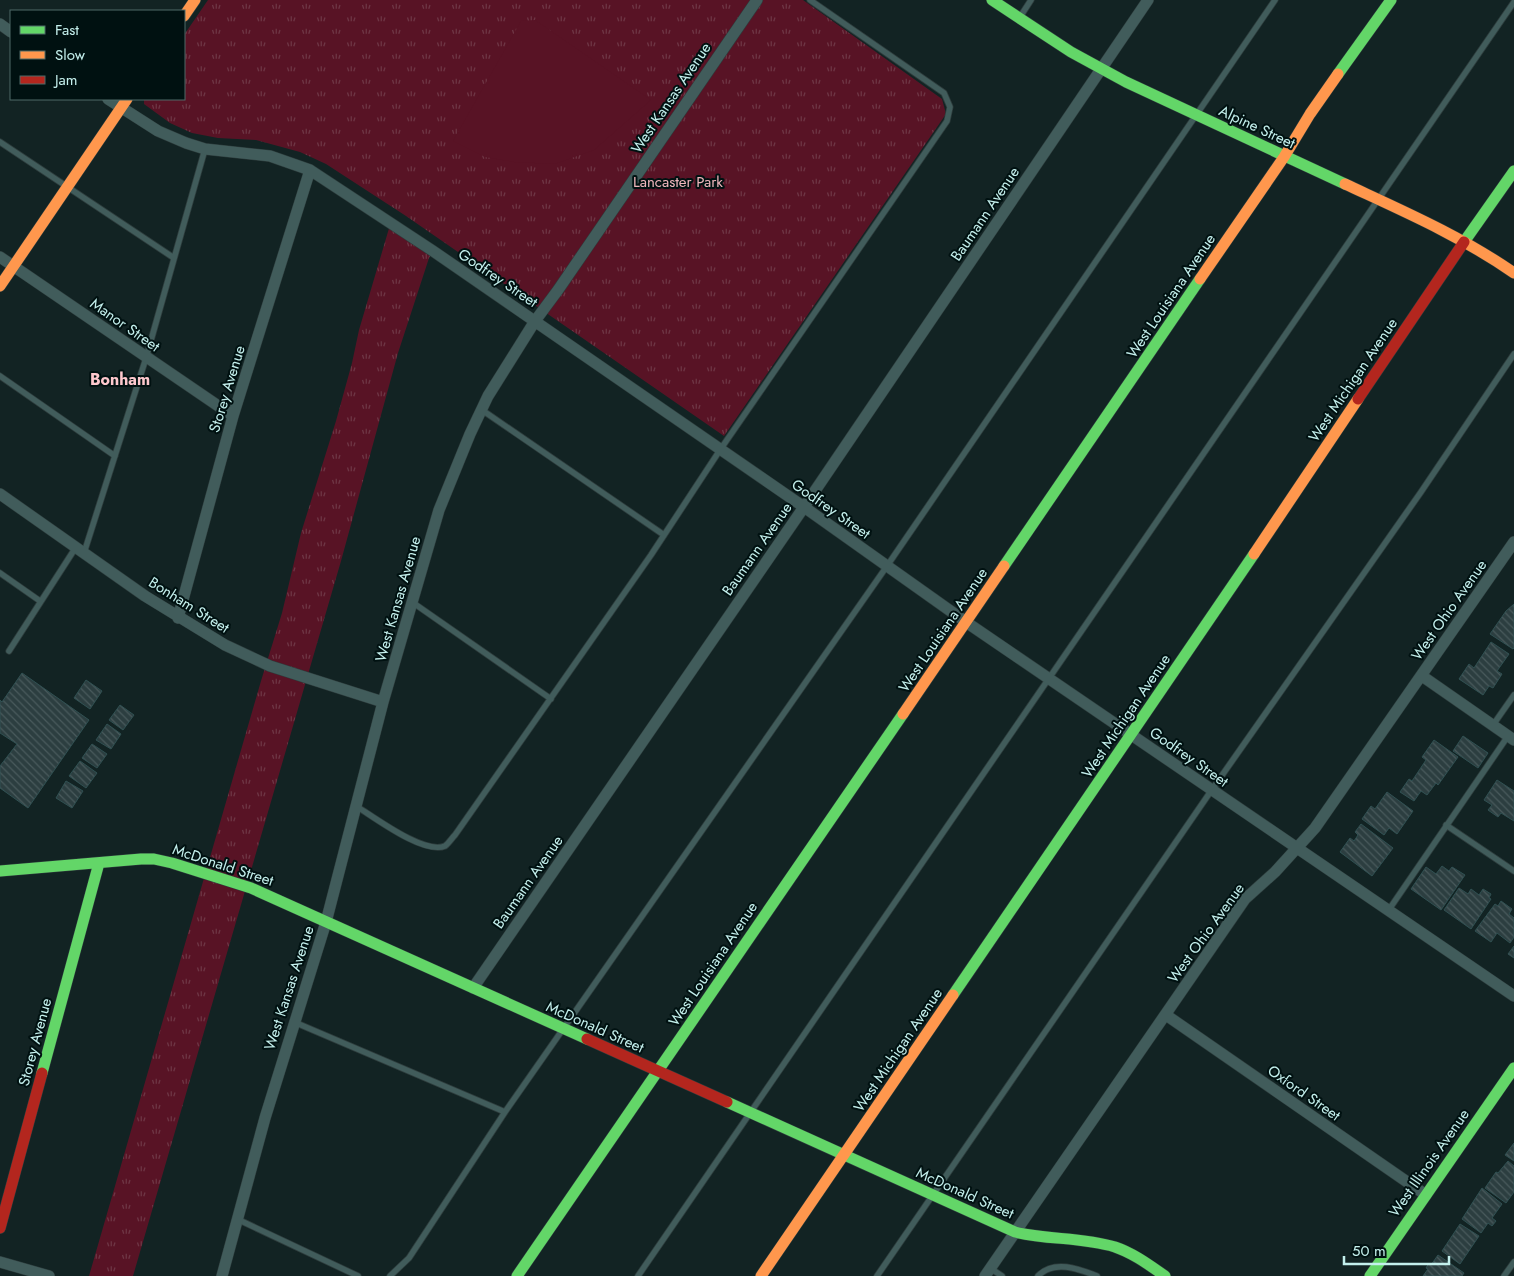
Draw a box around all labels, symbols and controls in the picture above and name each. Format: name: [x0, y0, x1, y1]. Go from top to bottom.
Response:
legend: [10, 10, 185, 100]
text: Fast: [55, 19, 79, 41]
street label: West Kansas Avenue: [626, 38, 717, 158]
text: Slow: [55, 44, 86, 66]
text: Jam: [53, 69, 78, 91]
street label: Alpine Street: [1215, 100, 1299, 154]
street label: Baumann Avenue: [945, 162, 1025, 265]
park label: Lancaster Park: [633, 171, 723, 193]
street label: West Louisiana Avenue: [1121, 229, 1221, 363]
street label: Godfrey Street: [454, 243, 543, 313]
street label: Manor Street: [86, 293, 165, 357]
street label: West Michigan Avenue: [1303, 313, 1403, 446]
street label: Storey Avenue: [203, 342, 251, 435]
district label: Bonham: [90, 368, 150, 391]
street label: Godfrey Street: [787, 474, 875, 545]
street label: Baumann Avenue: [717, 498, 798, 600]
street label: West Kansas Avenue: [370, 533, 427, 664]
street label: West Ohio Avenue: [1406, 555, 1492, 665]
street label: West Louisiana Avenue: [893, 563, 993, 697]
street label: Bonham Street: [144, 571, 234, 639]
street label: West Michigan Avenue: [1076, 649, 1176, 782]
street label: Godfrey Street: [1145, 722, 1233, 793]
street label: Baumann Avenue: [488, 831, 569, 933]
street label: McDonald Street: [170, 838, 277, 892]
street label: West Ohio Avenue: [1162, 878, 1250, 987]
street label: West Louisiana Avenue: [663, 897, 763, 1031]
street label: West Kansas Avenue: [259, 923, 320, 1053]
street label: West Michigan Avenue: [848, 983, 948, 1116]
street label: Storey Avenue: [13, 995, 57, 1088]
street label: McDonald Street: [543, 996, 648, 1059]
street label: Oxford Street: [1263, 1060, 1345, 1127]
street label: West Illinois Avenue: [1384, 1104, 1475, 1221]
street label: McDonald Street: [913, 1162, 1018, 1225]
scale bar: [1344, 1234, 1449, 1266]
text: 50 m: [1352, 1240, 1386, 1262]

